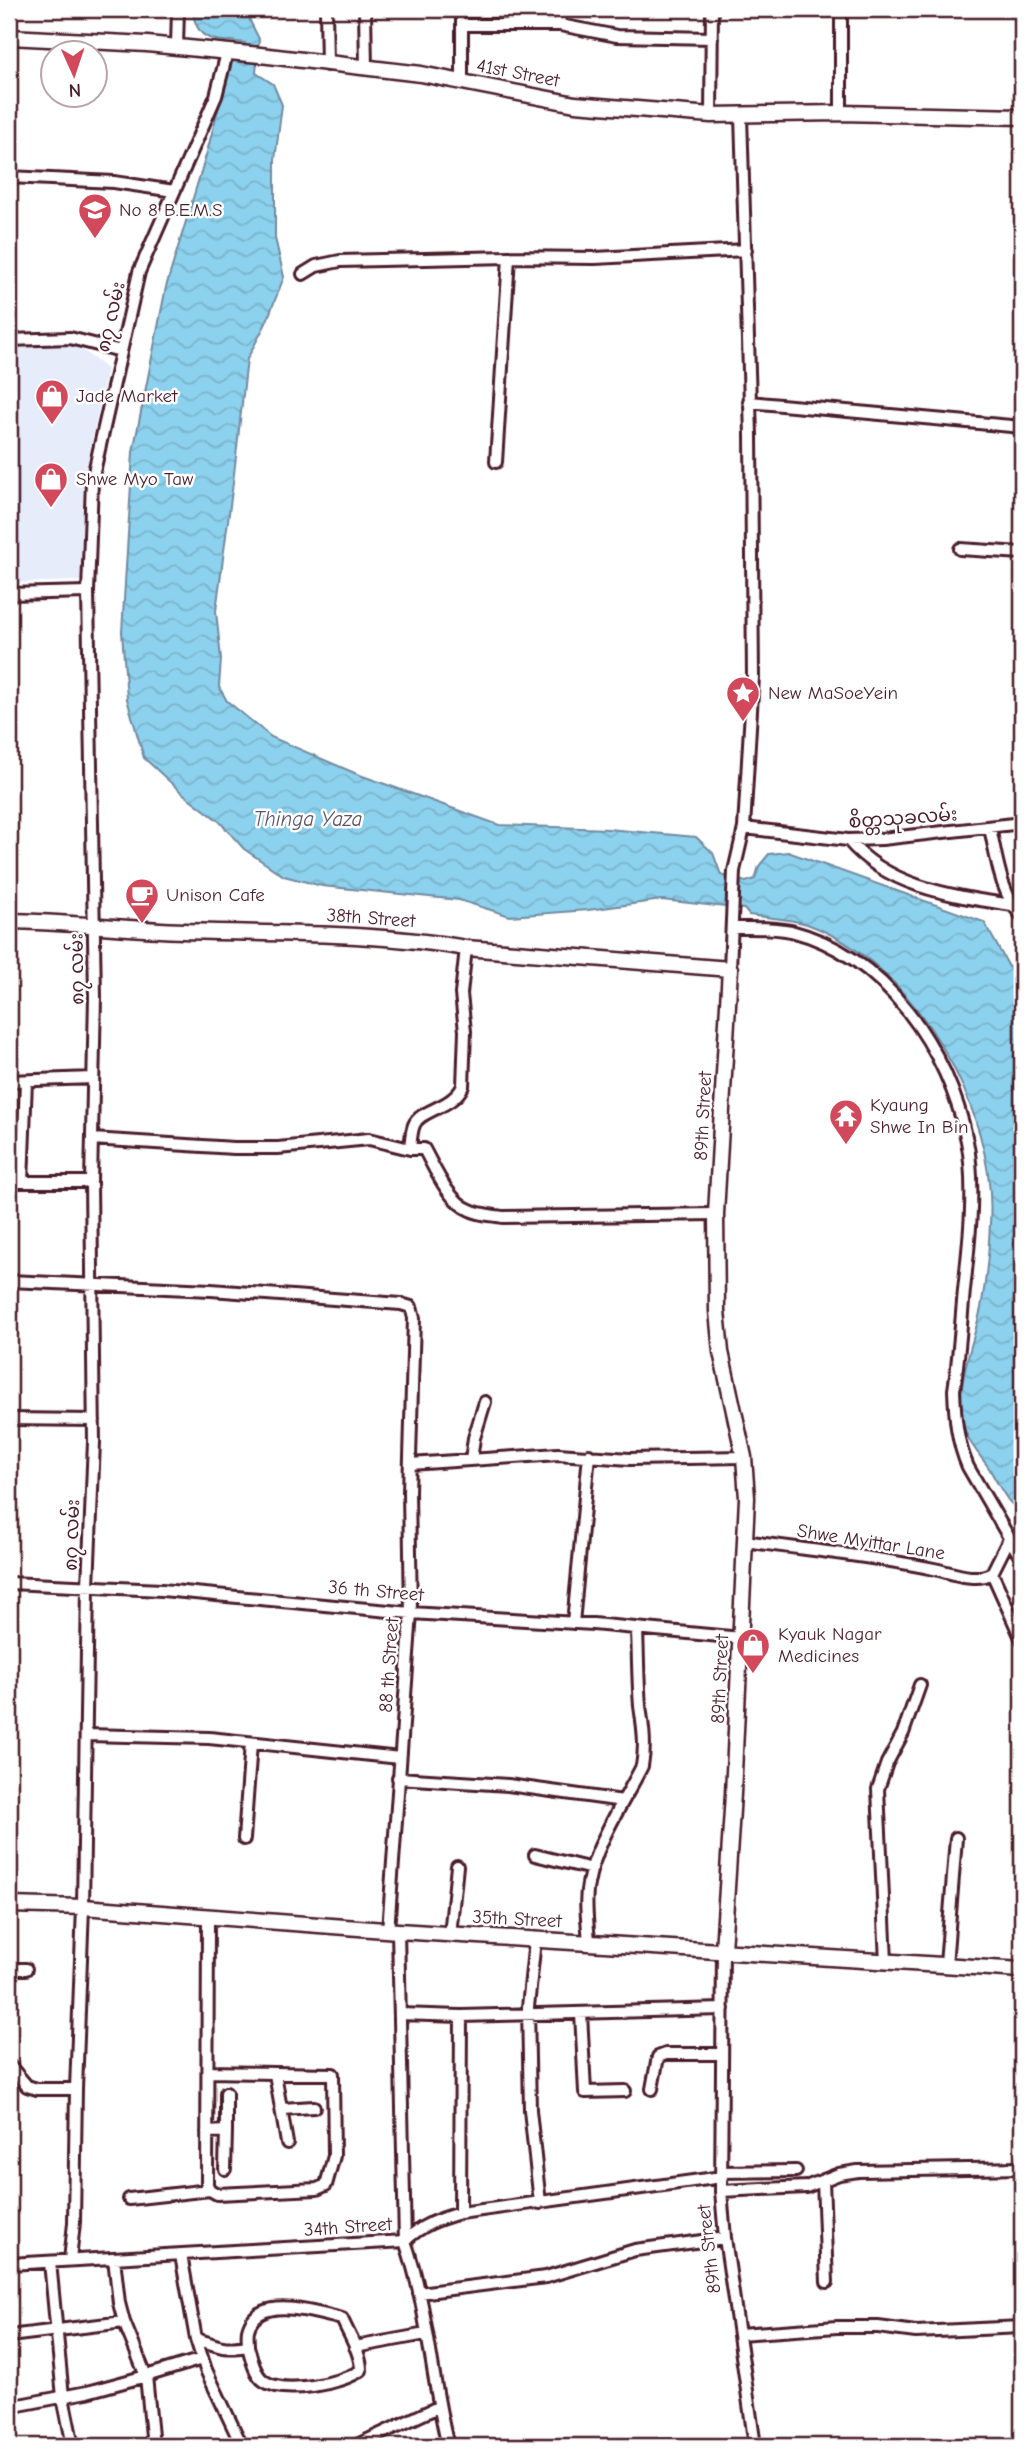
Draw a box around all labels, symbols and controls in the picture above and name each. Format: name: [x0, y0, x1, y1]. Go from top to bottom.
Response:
north arrow: [38, 38, 108, 108]
street label: 41st Street: [475, 54, 562, 92]
text: N: [68, 79, 82, 101]
school or university icon: No 8 B.E.M.S: [76, 191, 114, 240]
place label: No 8 B.E.M.S: [119, 199, 222, 221]
street label: ၈၇ လမ်း: [88, 279, 134, 355]
shop icon: Jade Market: [33, 377, 71, 426]
place label: Jade Market: [76, 385, 178, 407]
shop icon: Shwe Myo Taw: [32, 460, 70, 509]
place label: Shwe Myo Taw: [76, 468, 194, 490]
place icon: New MaSoeYein: [724, 674, 762, 723]
place label: New MaSoeYein: [768, 682, 898, 704]
street label: စိတ္တသုခလမ်း: [847, 799, 959, 838]
water label: Thinga Yaza: [254, 807, 363, 831]
cafe icon: Unison Cafe: [123, 876, 161, 925]
place label: Unison Cafe: [166, 884, 265, 906]
street label: 38th Street: [326, 904, 417, 932]
street label: ၈၇ လမ်း: [61, 933, 93, 1005]
street label: 89th Street: [690, 1070, 716, 1161]
place label: Kyaung Shwe In Bin: [870, 1094, 968, 1138]
temple icon: Kyaung Shwe In Bin: [827, 1097, 865, 1146]
street label: ၈၇ လမ်း: [56, 1499, 88, 1571]
street label: Shwe Myittar Lane: [796, 1519, 946, 1565]
street label: 36 th Street: [327, 1576, 425, 1606]
street label: 88 th Street: [375, 1616, 403, 1713]
place label: Kyauk Nagar Medicines: [778, 1623, 882, 1667]
shop icon: Kyauk Nagar Medicines: [734, 1626, 772, 1675]
street label: 89th Street: [707, 1633, 733, 1724]
street label: 35th Street: [472, 1906, 563, 1932]
street label: 89th Street: [693, 2203, 725, 2295]
street label: 34th Street: [303, 2213, 393, 2241]

